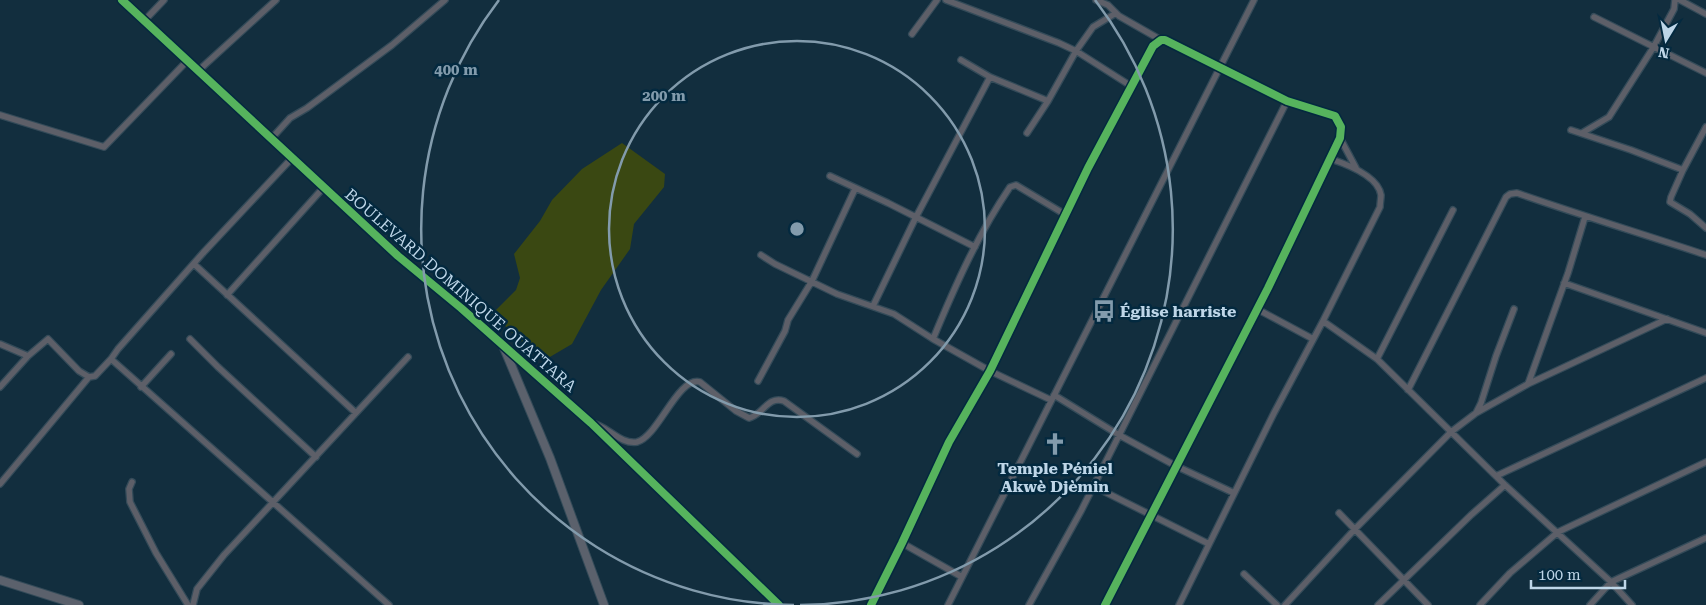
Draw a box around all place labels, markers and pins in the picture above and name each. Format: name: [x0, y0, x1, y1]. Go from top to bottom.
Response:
centre of rings: [788, 220, 806, 238]
bus stop icon: Église harriste: [1091, 298, 1117, 324]
place label: Église harriste: [1120, 302, 1236, 321]
church icon: Temple Péniel Akwè Djèmin: [1042, 431, 1068, 457]
place label: Temple Péniel Akwè Djèmin: [997, 459, 1113, 496]

